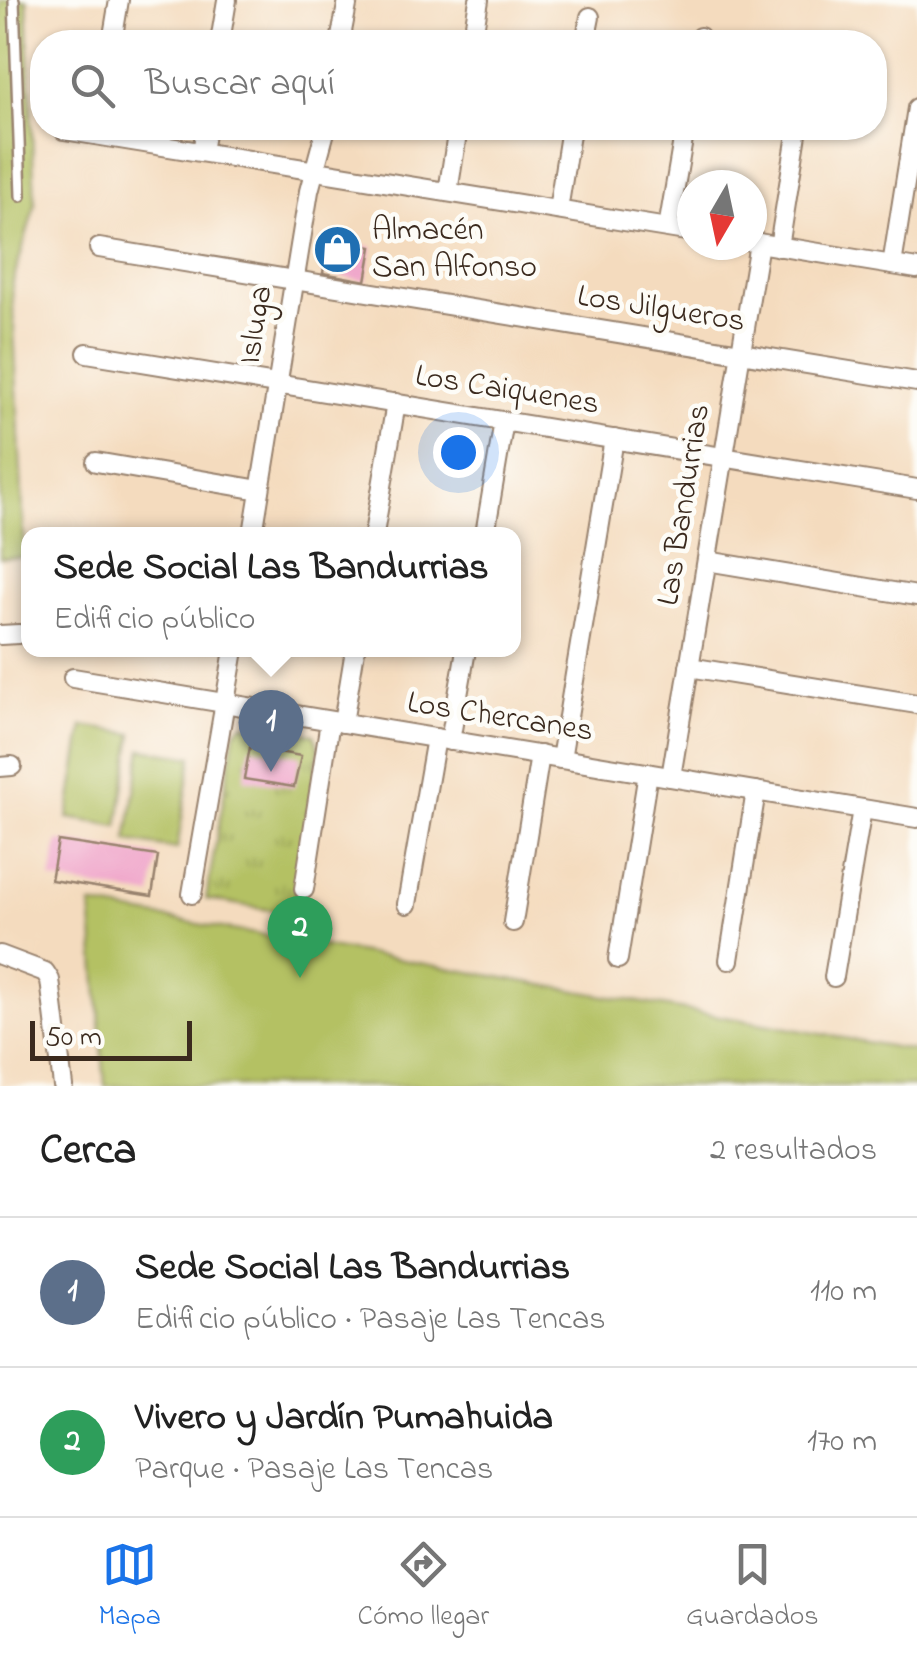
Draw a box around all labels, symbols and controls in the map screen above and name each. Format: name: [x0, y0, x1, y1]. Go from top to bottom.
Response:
search box: [30, 30, 887, 140]
text: Buscar aquí: [145, 57, 335, 113]
icon: search: [65, 58, 120, 113]
north arrow: [677, 170, 767, 260]
place label: Almacén San Alfonso: [372, 208, 537, 292]
shop icon: Almacén San Alfonso: [311, 223, 363, 275]
street label: Los Jilgueros: [574, 274, 748, 346]
street label: Isluga: [228, 282, 286, 368]
street label: Los Caiquenes: [412, 353, 602, 429]
street label: Las Bandurrias: [646, 401, 724, 609]
your location: [433, 427, 484, 478]
popup: [21, 527, 521, 657]
text: Sede Social Las Bandurrias: [53, 541, 489, 597]
text: Edificio público: [53, 597, 255, 644]
street label: Los Chercanes: [404, 680, 596, 756]
pin: 1: [238, 690, 304, 772]
pin: 2: [268, 896, 332, 978]
scale bar: [30, 1016, 192, 1060]
text: 50 m: [45, 1018, 102, 1059]
text: Cerca: [40, 1121, 136, 1182]
text: 2 resultados: [710, 1128, 877, 1175]
text: Sede Social Las Bandurrias: [135, 1241, 570, 1297]
text: 1: [67, 1269, 78, 1316]
text: 110 m: [810, 1269, 877, 1316]
text: Edificio público · Pasaje Las Tencas: [135, 1297, 606, 1344]
text: Vivero y Jardín Pumahuida: [135, 1391, 553, 1447]
text: 2: [65, 1419, 80, 1466]
text: 170 m: [807, 1419, 877, 1466]
text: Parque · Pasaje Las Tencas: [135, 1447, 493, 1494]
tab: Mapa: [98, 1537, 161, 1638]
tab: Cómo llegar: [358, 1537, 489, 1638]
tab: Guardados: [686, 1537, 819, 1638]

